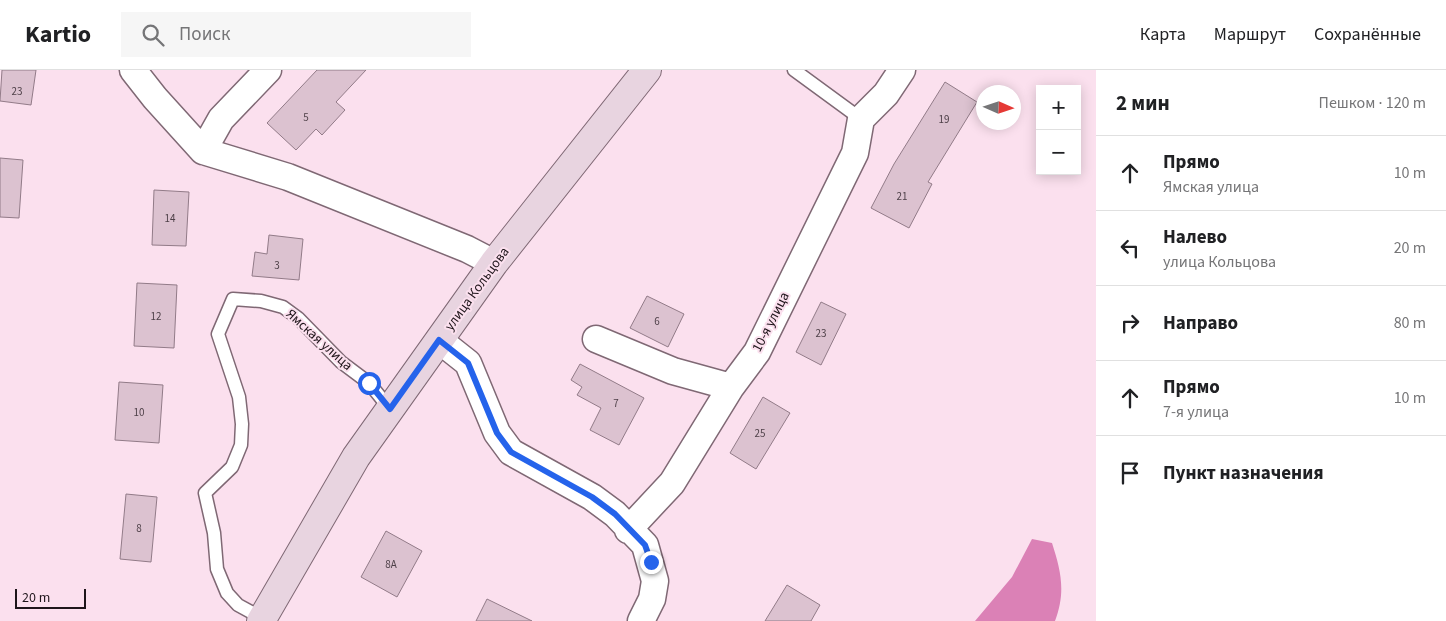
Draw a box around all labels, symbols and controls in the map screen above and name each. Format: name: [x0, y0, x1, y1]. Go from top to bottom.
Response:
search box: [121, 12, 471, 57]
text: Kartio: [25, 17, 91, 52]
icon: search: [139, 21, 167, 49]
text: Поиск: [179, 21, 230, 48]
text: Карта: [1140, 22, 1186, 47]
text: Маршрут: [1214, 22, 1286, 47]
text: Сохранённые: [1314, 22, 1421, 47]
house number: 23: [12, 84, 22, 99]
north arrow: [976, 85, 1021, 130]
map controls: [1036, 85, 1081, 175]
button: +: [1036, 85, 1081, 130]
text: 2 мин: [1116, 88, 1170, 118]
text: Пешком · 120 m: [1319, 92, 1426, 114]
house number: 5: [303, 110, 309, 125]
house number: 19: [939, 112, 949, 127]
button: −: [1036, 130, 1081, 175]
text: Прямо: [1163, 149, 1220, 176]
icon: ahead: [1116, 159, 1144, 187]
text: 10 m: [1394, 162, 1426, 184]
text: Ямская улица: [1163, 176, 1259, 198]
house number: 21: [897, 189, 907, 204]
house number: 14: [165, 211, 176, 226]
text: Налево: [1163, 224, 1227, 251]
icon: left: [1116, 234, 1144, 262]
text: 20 m: [1394, 237, 1426, 259]
street label: улица Кольцова: [440, 243, 514, 335]
text: улица Кольцова: [1163, 251, 1276, 273]
house number: 3: [274, 258, 280, 273]
street label: 10-я улица: [747, 289, 795, 355]
street label: Ямская улица: [281, 304, 357, 376]
house number: 12: [151, 309, 161, 324]
icon: right: [1116, 309, 1144, 337]
text: Направо: [1163, 310, 1238, 337]
text: 80 m: [1394, 312, 1426, 334]
house number: 6: [654, 314, 660, 329]
house number: 23: [816, 326, 826, 341]
route start: [358, 372, 381, 395]
text: Прямо: [1163, 374, 1220, 401]
icon: ahead: [1116, 384, 1144, 412]
text: 10 m: [1394, 387, 1426, 409]
house number: 7: [613, 396, 619, 411]
text: 7-я улица: [1163, 401, 1229, 423]
house number: 10: [134, 405, 144, 420]
house number: 25: [755, 426, 765, 441]
icon: arrive: [1116, 459, 1144, 487]
text: Пункт назначения: [1163, 460, 1324, 487]
house number: 8: [136, 521, 142, 536]
route end: [640, 551, 663, 574]
house number: 8А: [385, 557, 397, 572]
scale bar: [15, 586, 86, 609]
text: 20 m: [22, 588, 50, 608]

